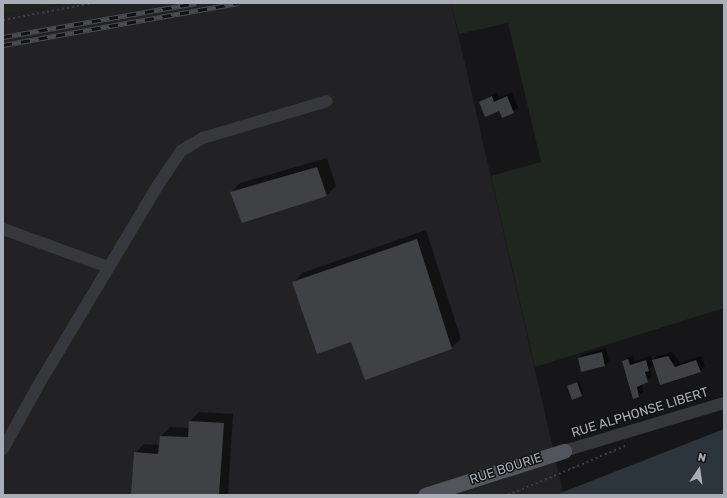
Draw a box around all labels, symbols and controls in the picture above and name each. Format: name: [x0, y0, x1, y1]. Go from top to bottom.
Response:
street label: RUE ALPHONSE LIBERT: [569, 385, 711, 441]
street label: RUE BOURIE: [468, 450, 544, 488]
north arrow: [679, 450, 719, 490]
text: N: [696, 451, 707, 465]

